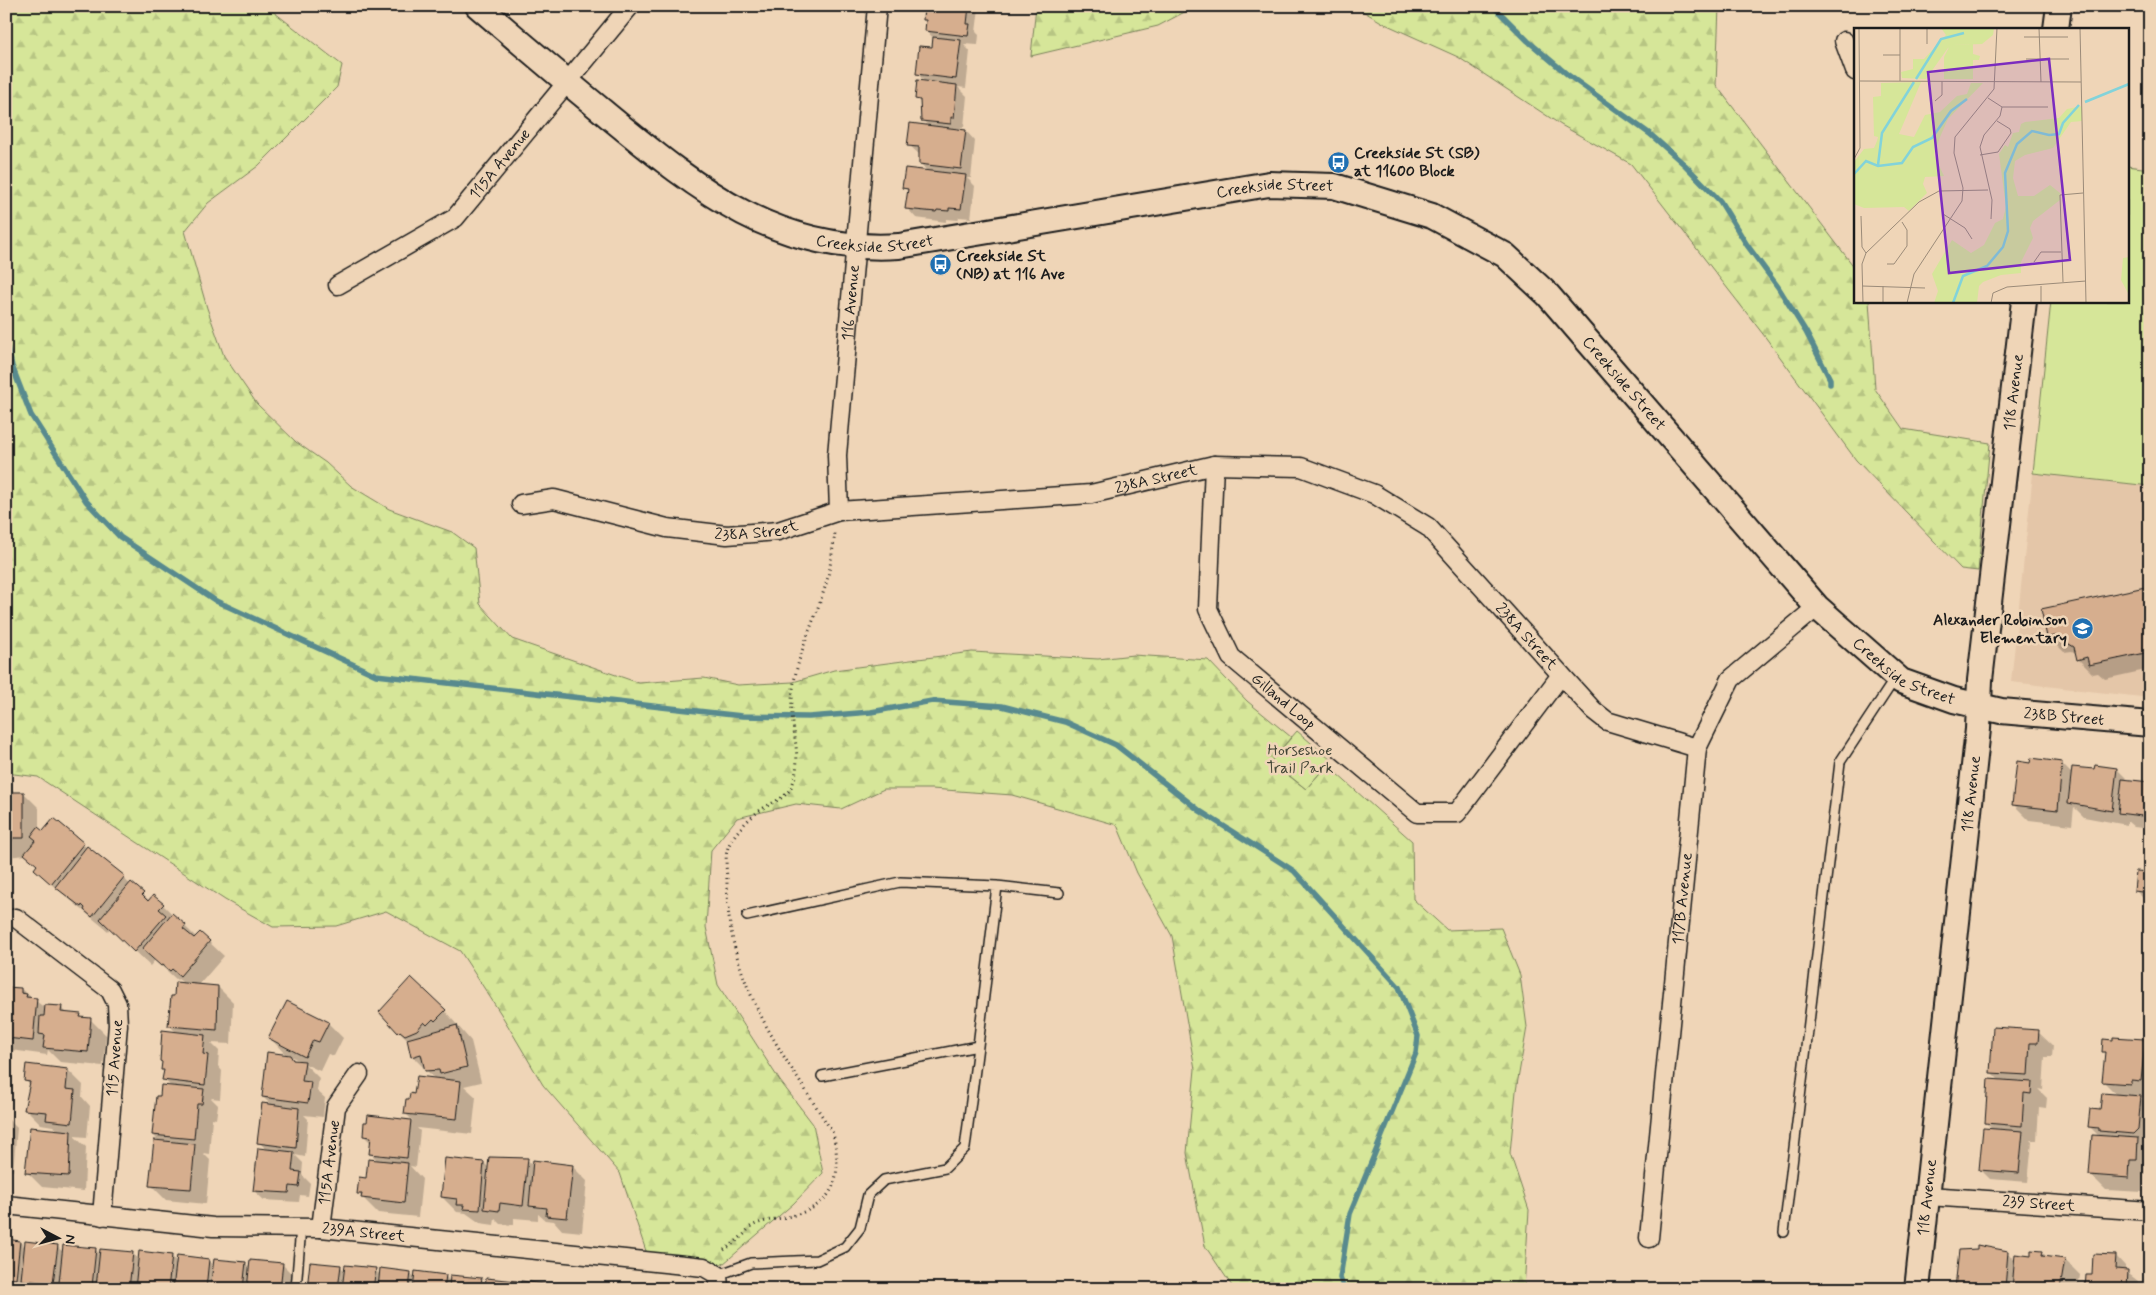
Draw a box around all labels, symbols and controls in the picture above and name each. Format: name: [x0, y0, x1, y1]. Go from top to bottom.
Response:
inset map: [1854, 28, 2128, 302]
street label: 115A Avenue: [464, 124, 535, 204]
place label: Creekside St (SB) at 11600 Block: [1354, 143, 1480, 182]
bus stop icon: Creekside St (SB) at 11600 Block: [1326, 150, 1350, 174]
street label: Creekside Street: [1215, 173, 1335, 203]
street label: Creekside Street: [814, 230, 936, 257]
place label: Creekside St (NB) at 116 Ave: [956, 246, 1065, 285]
bus stop icon: Creekside St (NB) at 116 Ave: [928, 253, 952, 277]
street label: 116 Avenue: [837, 264, 864, 341]
street label: Creekside Street: [1578, 332, 1671, 435]
street label: 118 Avenue: [1999, 353, 2028, 432]
street label: 238A Street: [1113, 459, 1200, 499]
street label: 238A Street: [713, 515, 801, 546]
street label: 238A Street: [1491, 598, 1563, 675]
place label: Alexander Robinson Elementary: [1933, 610, 2067, 649]
school or university icon: Alexander Robinson Elementary: [2071, 617, 2095, 641]
street label: Creekside Street: [1848, 633, 1959, 710]
street label: Gilland Loop: [1247, 668, 1320, 734]
street label: 238B Street: [2023, 703, 2105, 730]
park label: Horseshoe Trail Park: [1267, 740, 1334, 779]
street label: 118 Avenue: [1956, 754, 1986, 833]
street label: 117B Avenue: [1667, 852, 1697, 946]
street label: 115 Avenue: [102, 1019, 128, 1097]
street label: 115A Avenue: [313, 1119, 345, 1206]
street label: 118 Avenue: [1912, 1158, 1942, 1237]
street label: 239 Street: [2002, 1191, 2077, 1216]
north arrow: [32, 1212, 82, 1262]
street label: 239A Street: [321, 1218, 407, 1247]
text: N: [60, 1234, 79, 1245]

